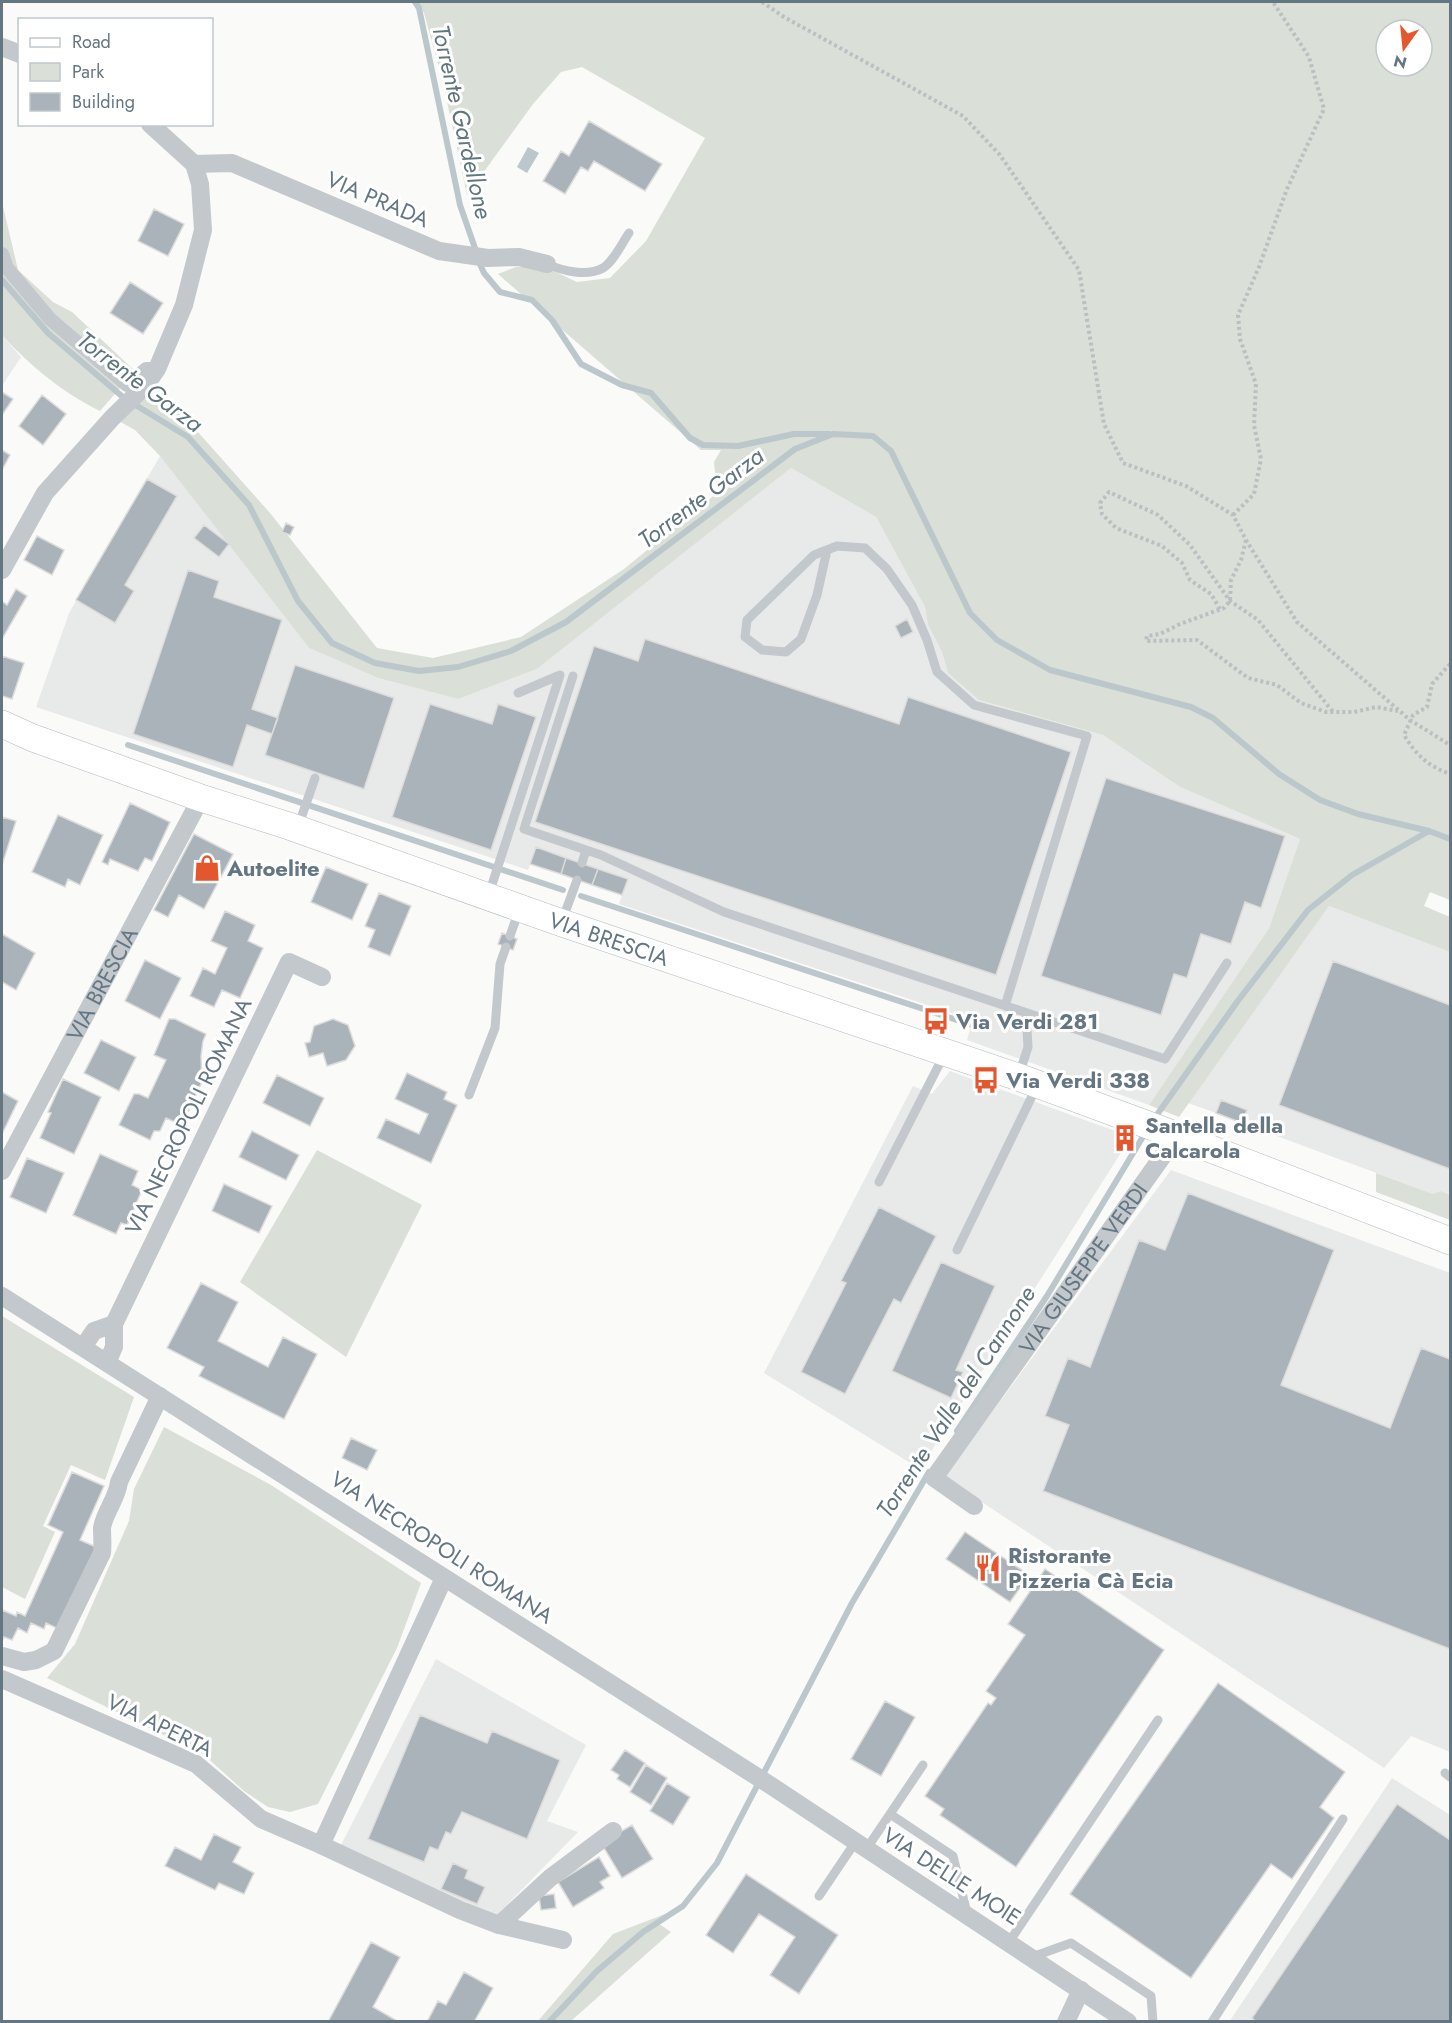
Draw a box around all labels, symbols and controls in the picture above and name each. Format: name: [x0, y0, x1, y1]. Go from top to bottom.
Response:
legend: [18, 18, 213, 126]
north arrow: [1374, 18, 1434, 78]
water label: Torrente Gardellone: [423, 21, 502, 222]
text: Road: [72, 29, 111, 55]
text: N: [1391, 49, 1409, 75]
text: Park: [72, 59, 104, 85]
text: Building: [72, 89, 135, 115]
street label: VIA PRADA: [322, 163, 435, 235]
water label: Torrente Garza: [70, 323, 211, 441]
water label: Torrente Garza: [630, 439, 771, 557]
place label: Autoelite: [226, 852, 320, 884]
shop icon: Autoelite: [192, 853, 222, 883]
street label: VIA BRESCIA: [544, 904, 674, 974]
street label: VIA BRESCIA: [58, 921, 146, 1047]
street label: VIA NECROPOLI ROMANA: [117, 992, 260, 1240]
place label: Via Verdi 281: [955, 1005, 1098, 1037]
bus stop icon: Via Verdi 281: [921, 1006, 951, 1036]
place label: Via Verdi 338: [1005, 1064, 1150, 1096]
bus stop icon: Via Verdi 338: [971, 1065, 1001, 1095]
place label: Santella della Calcarola: [1145, 1109, 1283, 1166]
building icon: Santella della Calcarola: [1110, 1123, 1140, 1153]
street label: VIA GIUSEPPE VERDI: [1011, 1176, 1155, 1361]
water label: Torrente Valle del Cannone: [867, 1279, 1044, 1525]
street label: VIA NECROPOLI ROMANA: [324, 1463, 560, 1631]
place label: Ristorante Pizzeria Cà Ecia: [1008, 1539, 1173, 1596]
restaurant icon: Ristorante Pizzeria Cà Ecia: [973, 1553, 1003, 1583]
street label: VIA APERTA: [101, 1686, 219, 1765]
street label: VIA DELLE MOIE: [876, 1819, 1028, 1933]

